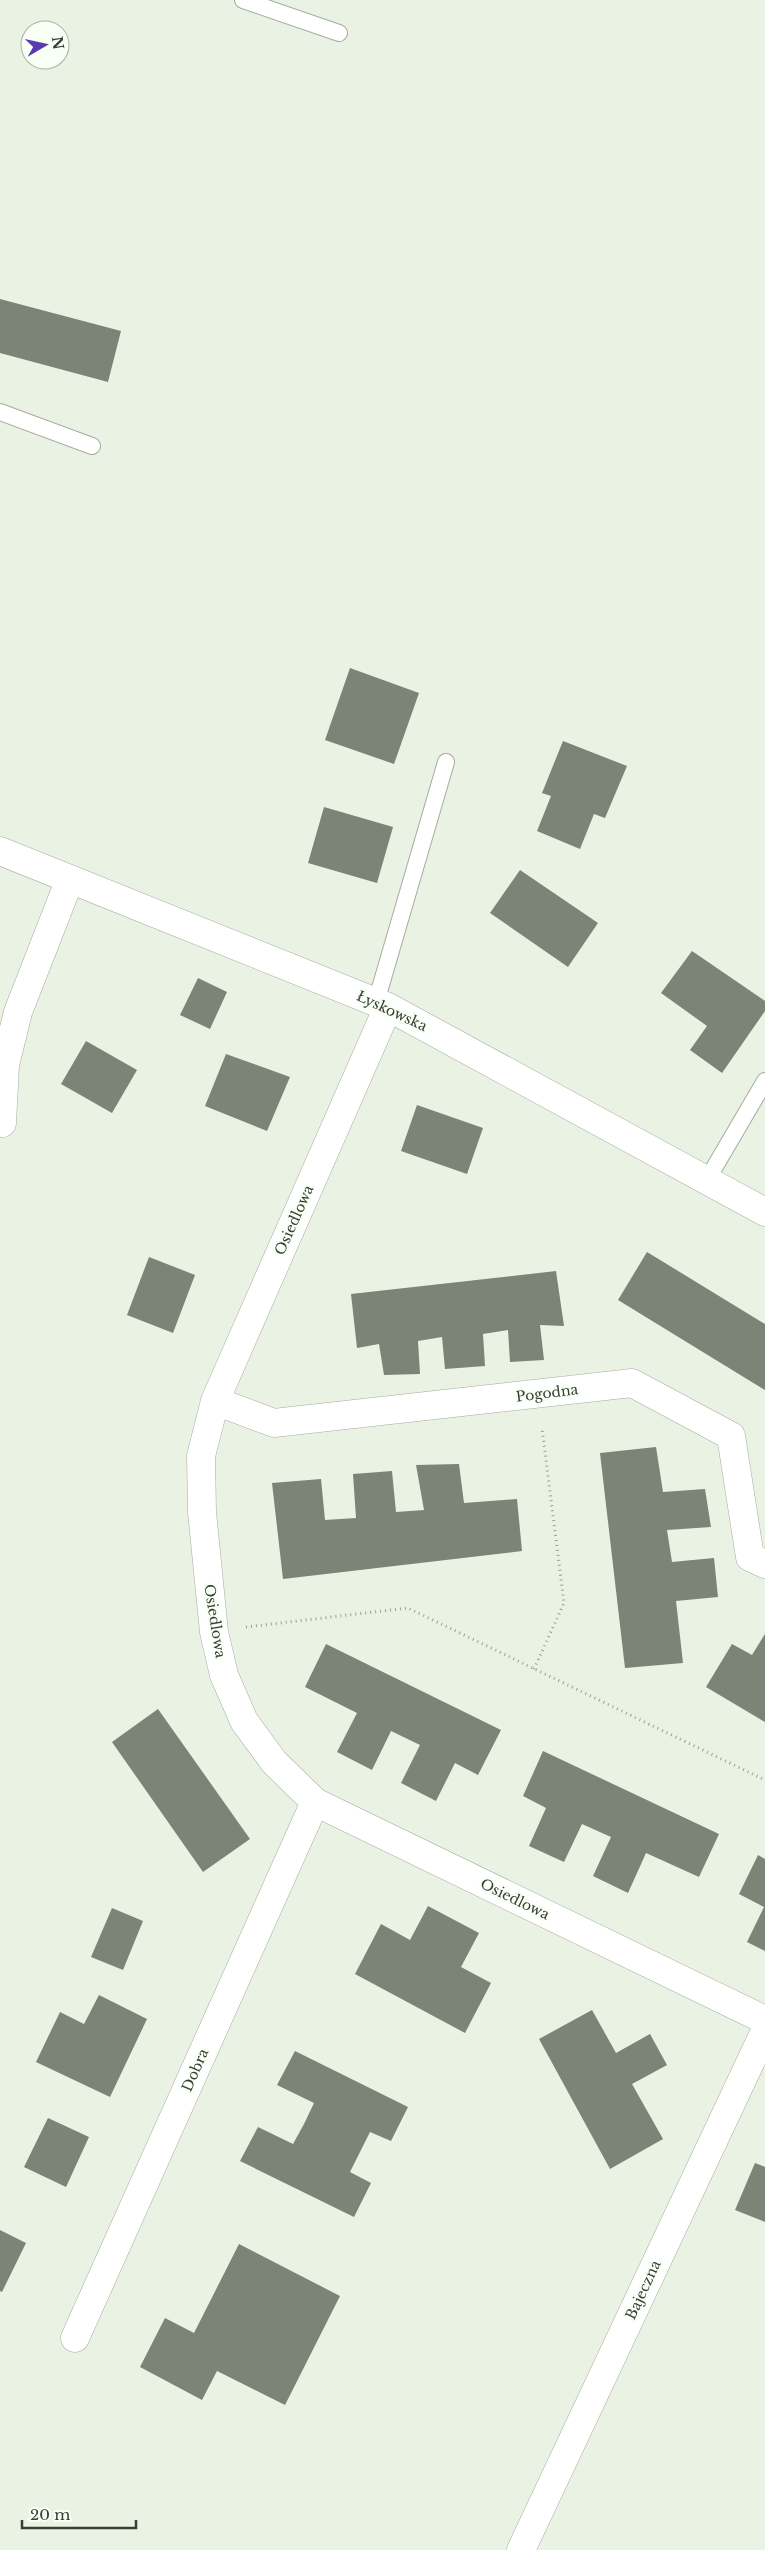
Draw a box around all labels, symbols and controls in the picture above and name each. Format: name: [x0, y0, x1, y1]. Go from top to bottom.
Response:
north arrow: [20, 20, 70, 70]
text: N: [48, 35, 68, 51]
street label: Łyskowska: [354, 987, 430, 1035]
street label: Osiedlowa: [271, 1182, 318, 1258]
street label: Pogodna: [515, 1380, 579, 1406]
street label: Osiedlowa: [200, 1583, 230, 1660]
street label: Osiedlowa: [477, 1875, 553, 1924]
street label: Dobra: [178, 2046, 212, 2094]
street label: Bajeczna: [621, 2257, 665, 2323]
scale bar: [22, 2498, 136, 2530]
text: 20 m: [30, 2505, 70, 2524]

